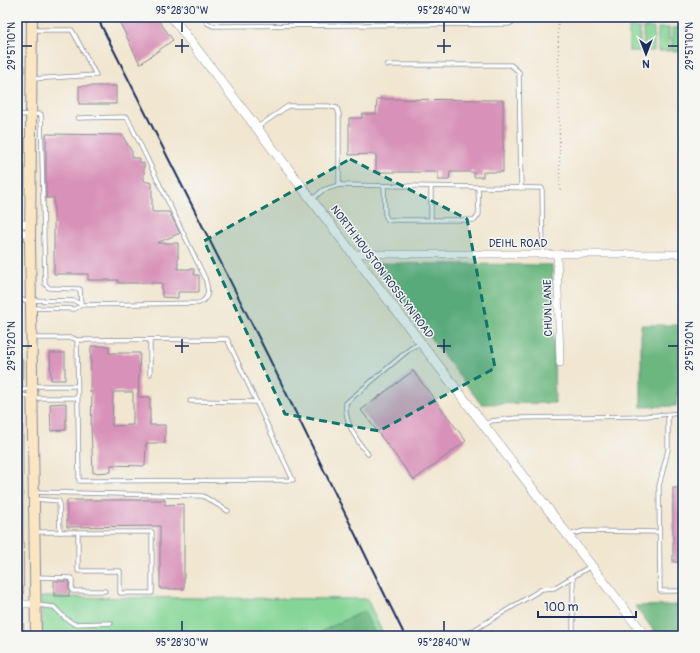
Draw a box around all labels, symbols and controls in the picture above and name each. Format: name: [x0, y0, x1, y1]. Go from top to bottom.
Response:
text: 95°28'30"W: [156, 5, 209, 17]
text: 95°28'40"W: [418, 5, 471, 17]
text: 29°51'10"N: [6, 22, 18, 70]
text: 29°51'10"N: [684, 22, 696, 70]
north arrow: [626, 34, 666, 74]
text: N: [642, 57, 650, 70]
street label: NORTH HOUSTON ROSSLYN ROAD: [328, 203, 436, 341]
street label: DEIHL ROAD: [489, 237, 547, 250]
street label: CHUN LANE: [541, 279, 555, 337]
text: 29°51'20"N: [6, 321, 18, 371]
text: 29°51'20"N: [684, 321, 696, 371]
scale bar: [538, 593, 636, 619]
text: 100 m: [544, 600, 579, 615]
text: 95°28'30"W: [156, 637, 209, 649]
text: 95°28'40"W: [418, 637, 471, 649]

